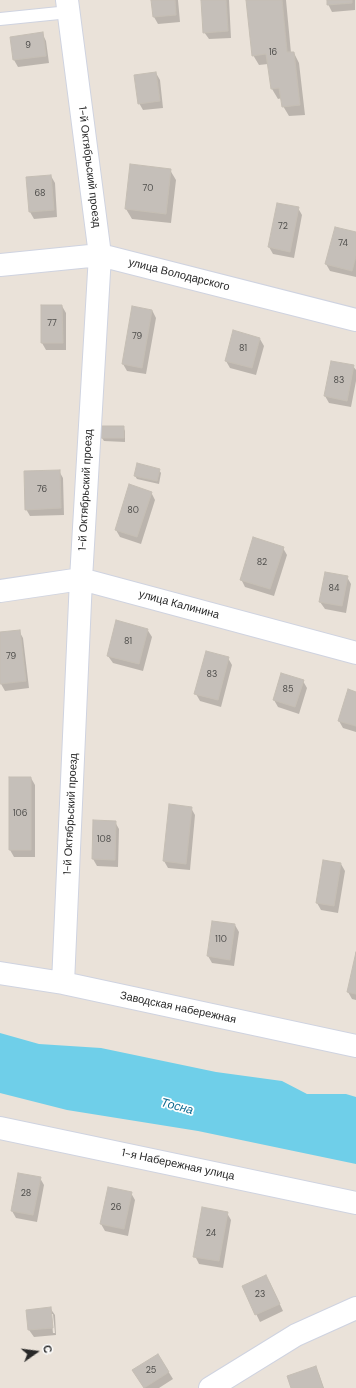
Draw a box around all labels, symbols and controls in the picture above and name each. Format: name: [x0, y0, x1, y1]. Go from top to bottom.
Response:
house number: 9: [25, 41, 31, 51]
house number: 16: [269, 48, 277, 58]
street label: 1-й Октябрьский проезд: [75, 106, 103, 228]
house number: 70: [143, 184, 153, 194]
house number: 68: [34, 189, 46, 199]
house number: 72: [278, 222, 288, 232]
house number: 74: [338, 239, 348, 249]
street label: улица Володарского: [127, 256, 231, 294]
house number: 77: [47, 319, 57, 329]
house number: 79: [132, 332, 142, 342]
house number: 81: [239, 344, 247, 354]
house number: 83: [334, 376, 344, 386]
street label: 1-й Октябрьский проезд: [76, 429, 96, 551]
house number: 76: [37, 485, 47, 495]
house number: 80: [127, 506, 139, 516]
house number: 82: [257, 558, 267, 568]
house number: 84: [329, 584, 339, 594]
street label: улица Калинина: [137, 588, 221, 622]
house number: 81: [124, 637, 132, 647]
house number: 79: [6, 652, 16, 662]
house number: 83: [207, 670, 217, 680]
house number: 85: [283, 685, 293, 695]
street label: 1-й Октябрьский проезд: [61, 753, 81, 875]
house number: 106: [13, 809, 27, 819]
house number: 108: [97, 835, 111, 845]
house number: 110: [215, 935, 227, 945]
street label: Заводская набережная: [119, 989, 237, 1027]
water label: Тосна: [159, 1096, 195, 1118]
street label: 1-я Набережная улица: [120, 1147, 236, 1183]
house number: 28: [21, 1189, 31, 1199]
house number: 26: [111, 1203, 121, 1213]
house number: 24: [206, 1229, 216, 1239]
house number: 23: [255, 1290, 265, 1300]
north arrow: [16, 1332, 56, 1372]
text: С: [40, 1344, 55, 1355]
house number: 25: [146, 1366, 156, 1376]

